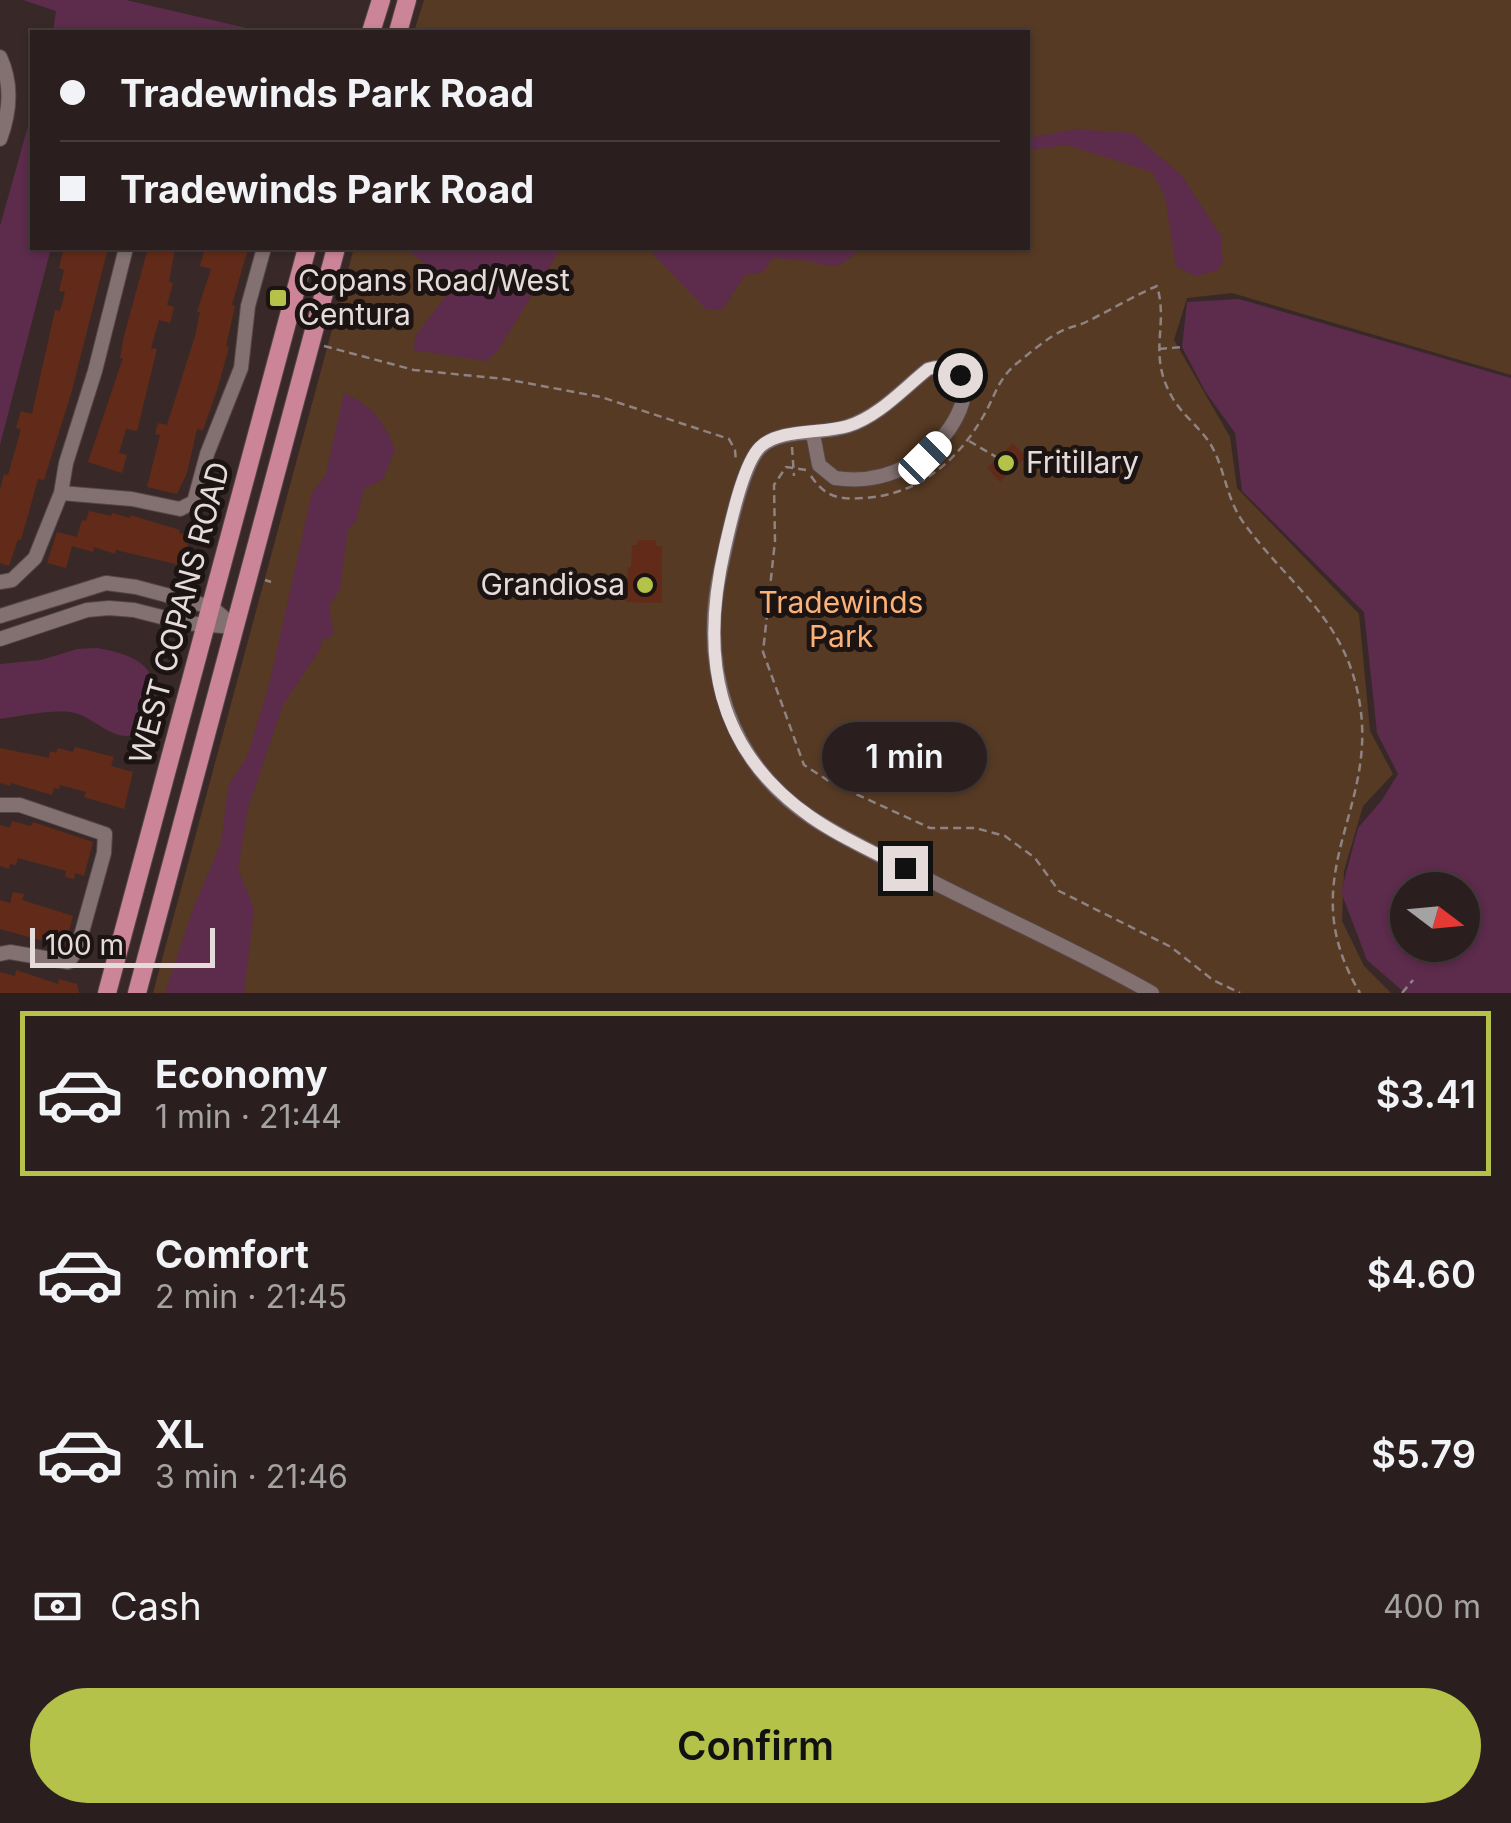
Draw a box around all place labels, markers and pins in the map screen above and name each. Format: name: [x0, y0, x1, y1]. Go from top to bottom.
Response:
place label: Copans Road/West Centura: [298, 262, 570, 332]
marker: Copans Road/West Centura: [267, 287, 289, 309]
place label: Fritillary: [1026, 444, 1139, 480]
marker: Fritillary: [995, 452, 1017, 474]
place label: Grandiosa: [480, 566, 625, 602]
marker: Grandiosa: [634, 574, 656, 596]

